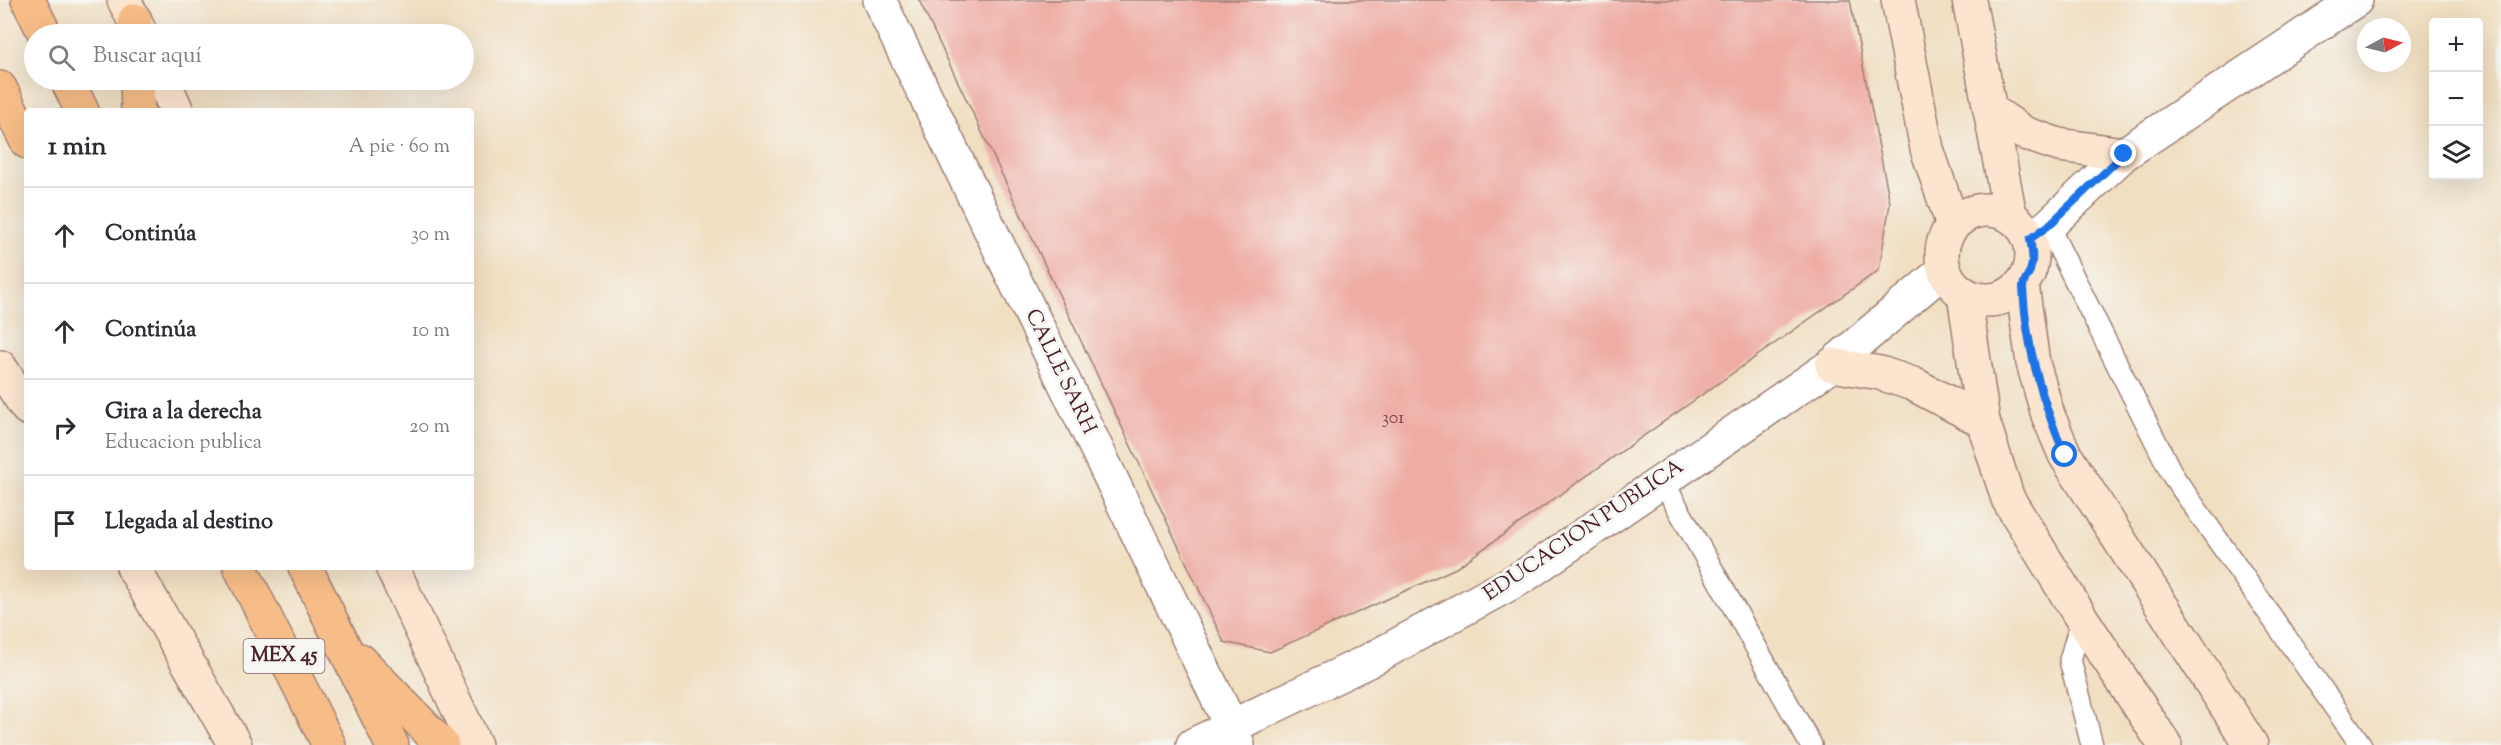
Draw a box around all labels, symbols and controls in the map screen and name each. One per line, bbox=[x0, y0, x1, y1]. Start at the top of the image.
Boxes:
north arrow bbox=[2357, 18, 2411, 72]
map controls bbox=[2429, 18, 2483, 180]
button: + bbox=[2429, 18, 2483, 72]
search box bbox=[24, 24, 474, 90]
icon: search bbox=[45, 41, 78, 74]
text: Buscar aquí bbox=[93, 41, 202, 73]
button: − bbox=[2429, 72, 2483, 126]
button: layers bbox=[2429, 126, 2483, 180]
text: 1 min bbox=[48, 129, 107, 166]
text: A pie · 60 m bbox=[349, 133, 450, 162]
route end bbox=[2110, 140, 2136, 166]
icon: ahead bbox=[48, 219, 81, 252]
text: Continúa bbox=[105, 219, 196, 251]
text: 30 m bbox=[411, 221, 450, 250]
street label: CALLE SARH bbox=[1017, 304, 1104, 440]
icon: ahead bbox=[48, 315, 81, 348]
text: Continúa bbox=[105, 315, 196, 347]
text: 10 m bbox=[412, 317, 450, 346]
text: Gira a la derecha bbox=[105, 397, 262, 429]
house number: 301 bbox=[1382, 406, 1404, 432]
icon: right bbox=[48, 411, 81, 444]
text: 20 m bbox=[409, 413, 450, 442]
text: Educacion publica bbox=[105, 429, 262, 458]
route start bbox=[2051, 441, 2077, 467]
street label: EDUCACION PUBLICA bbox=[1478, 453, 1690, 609]
icon: arrive bbox=[48, 507, 81, 540]
text: Llegada al destino bbox=[105, 507, 273, 539]
road number: MEX 45 bbox=[244, 639, 324, 673]

